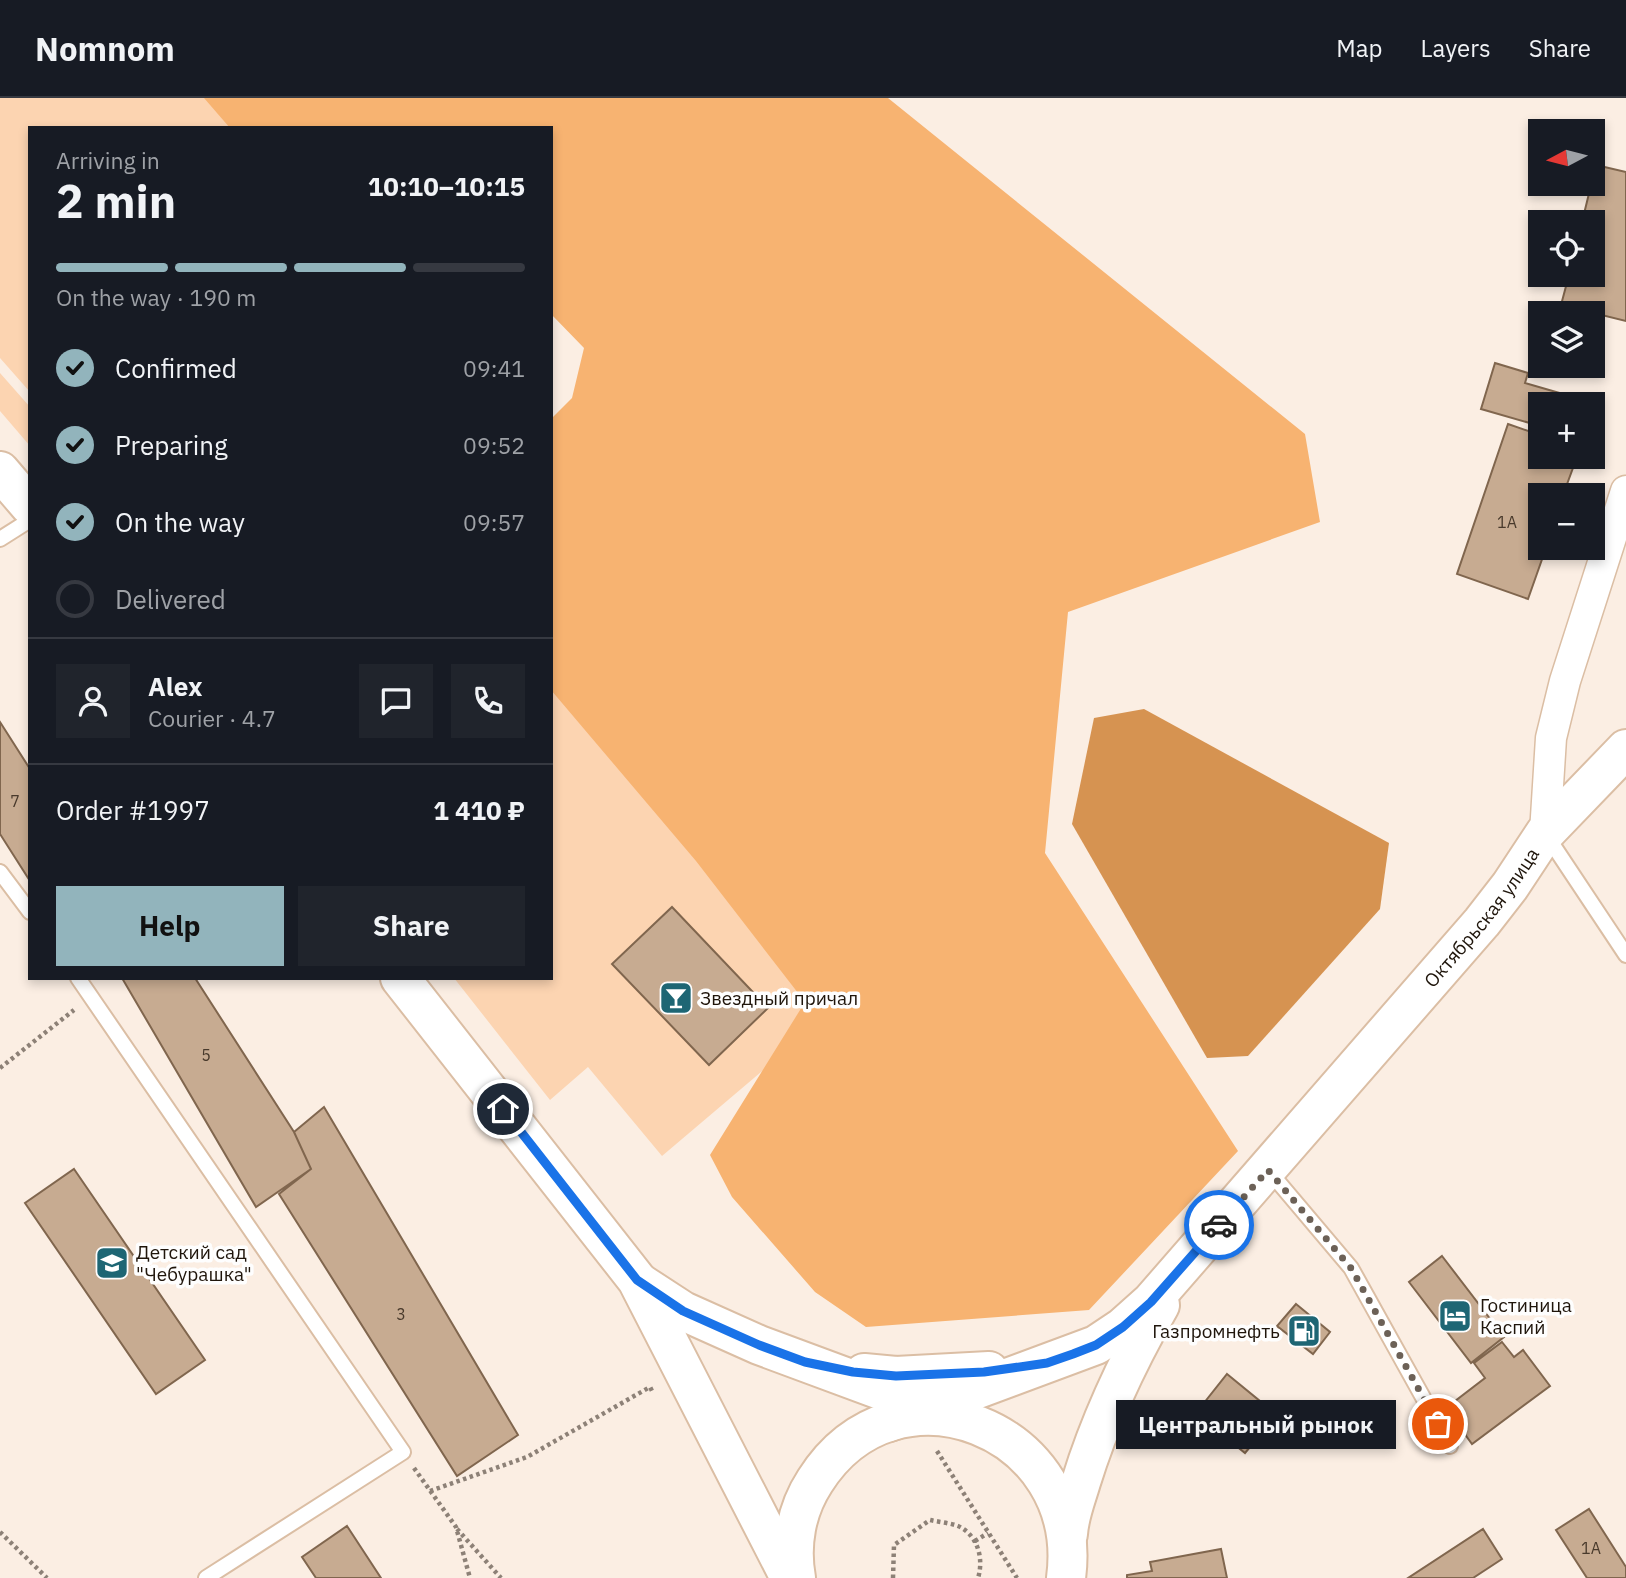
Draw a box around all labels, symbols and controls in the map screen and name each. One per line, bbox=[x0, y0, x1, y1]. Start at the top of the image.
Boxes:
text: Nomnom bbox=[35, 27, 175, 70]
text: Map bbox=[1336, 32, 1383, 64]
text: Layers bbox=[1421, 32, 1491, 64]
text: Share bbox=[1529, 32, 1591, 64]
north arrow bbox=[1528, 119, 1605, 196]
map controls bbox=[1528, 119, 1605, 560]
text: Arriving in bbox=[56, 145, 160, 175]
text: 10:10–10:15 bbox=[368, 169, 525, 203]
text: 2 min bbox=[56, 171, 176, 231]
button: locate bbox=[1528, 210, 1605, 287]
text: On the way · 190 m bbox=[56, 282, 256, 312]
button: layers bbox=[1528, 301, 1605, 378]
icon: check bbox=[56, 349, 94, 387]
text: Confirmed bbox=[115, 351, 237, 385]
text: 09:41 bbox=[463, 353, 525, 383]
button: + bbox=[1528, 392, 1605, 469]
icon: check bbox=[56, 426, 94, 464]
text: Preparing bbox=[115, 428, 228, 462]
text: 09:52 bbox=[463, 430, 525, 460]
button: − bbox=[1528, 483, 1605, 560]
icon: check bbox=[56, 503, 94, 541]
text: On the way bbox=[115, 505, 245, 539]
text: 09:57 bbox=[463, 507, 525, 537]
house number: 1А bbox=[1497, 512, 1517, 532]
text: Delivered bbox=[115, 582, 226, 616]
button: person bbox=[56, 664, 130, 738]
button: chat bbox=[359, 664, 433, 738]
button: phone bbox=[451, 664, 525, 738]
text: Alex bbox=[148, 669, 202, 703]
text: Courier · 4.7 bbox=[148, 703, 276, 733]
house number: 7 bbox=[10, 791, 20, 811]
text: Order #1997 bbox=[56, 793, 210, 827]
text: 1 410 ₽ bbox=[433, 793, 525, 827]
street label: Октябрьская улица bbox=[1419, 843, 1544, 992]
button: Help bbox=[56, 886, 284, 966]
button: Share bbox=[298, 886, 525, 966]
bar icon: Звездный причал bbox=[657, 979, 695, 1017]
place label: Звездный причал bbox=[700, 986, 858, 1010]
house number: 5 bbox=[201, 1045, 211, 1065]
pin bbox=[473, 1079, 533, 1139]
icon: home bbox=[484, 1090, 522, 1128]
courier bbox=[1184, 1190, 1254, 1260]
icon: car bbox=[1200, 1206, 1238, 1244]
place label: Детский сад "Чебурашка" bbox=[136, 1240, 252, 1286]
school or university icon: Детский сад "Чебурашка" bbox=[93, 1244, 131, 1282]
place label: Гостиница Каспий bbox=[1480, 1293, 1572, 1339]
hotel icon: Гостиница Каспий bbox=[1436, 1297, 1474, 1335]
house number: 3 bbox=[396, 1304, 406, 1324]
fuel station icon: Газпромнефть bbox=[1285, 1312, 1323, 1350]
place label: Газпромнефть bbox=[1152, 1319, 1280, 1343]
pin bbox=[1408, 1394, 1468, 1454]
callout: Центральный рынок bbox=[1116, 1400, 1396, 1448]
icon: bag bbox=[1419, 1405, 1457, 1443]
text: Центральный рынок bbox=[1138, 1409, 1374, 1439]
house number: 1А bbox=[1581, 1538, 1601, 1558]

